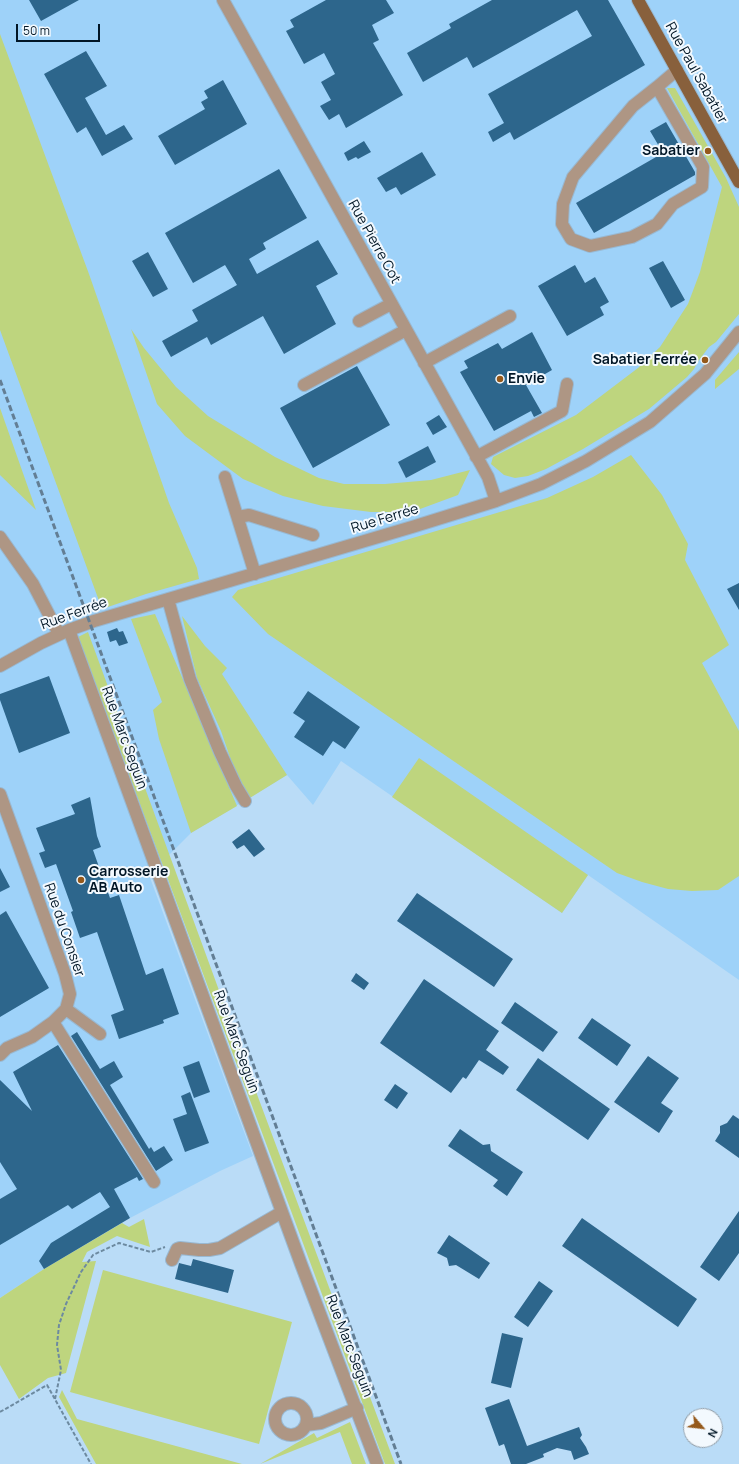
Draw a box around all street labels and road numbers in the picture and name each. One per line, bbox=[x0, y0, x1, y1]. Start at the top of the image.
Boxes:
street label: Rue Paul Sabatier bbox=[661, 20, 731, 126]
street label: Rue Pierre Cot bbox=[344, 197, 404, 287]
street label: Rue Ferrée bbox=[349, 501, 421, 537]
street label: Rue Ferrée bbox=[38, 594, 110, 634]
street label: Rue Marc Seguin bbox=[98, 684, 150, 792]
street label: Rue du Consier bbox=[40, 881, 88, 979]
street label: Rue Marc Seguin bbox=[210, 988, 262, 1096]
street label: Rue Marc Seguin bbox=[322, 1293, 376, 1399]

